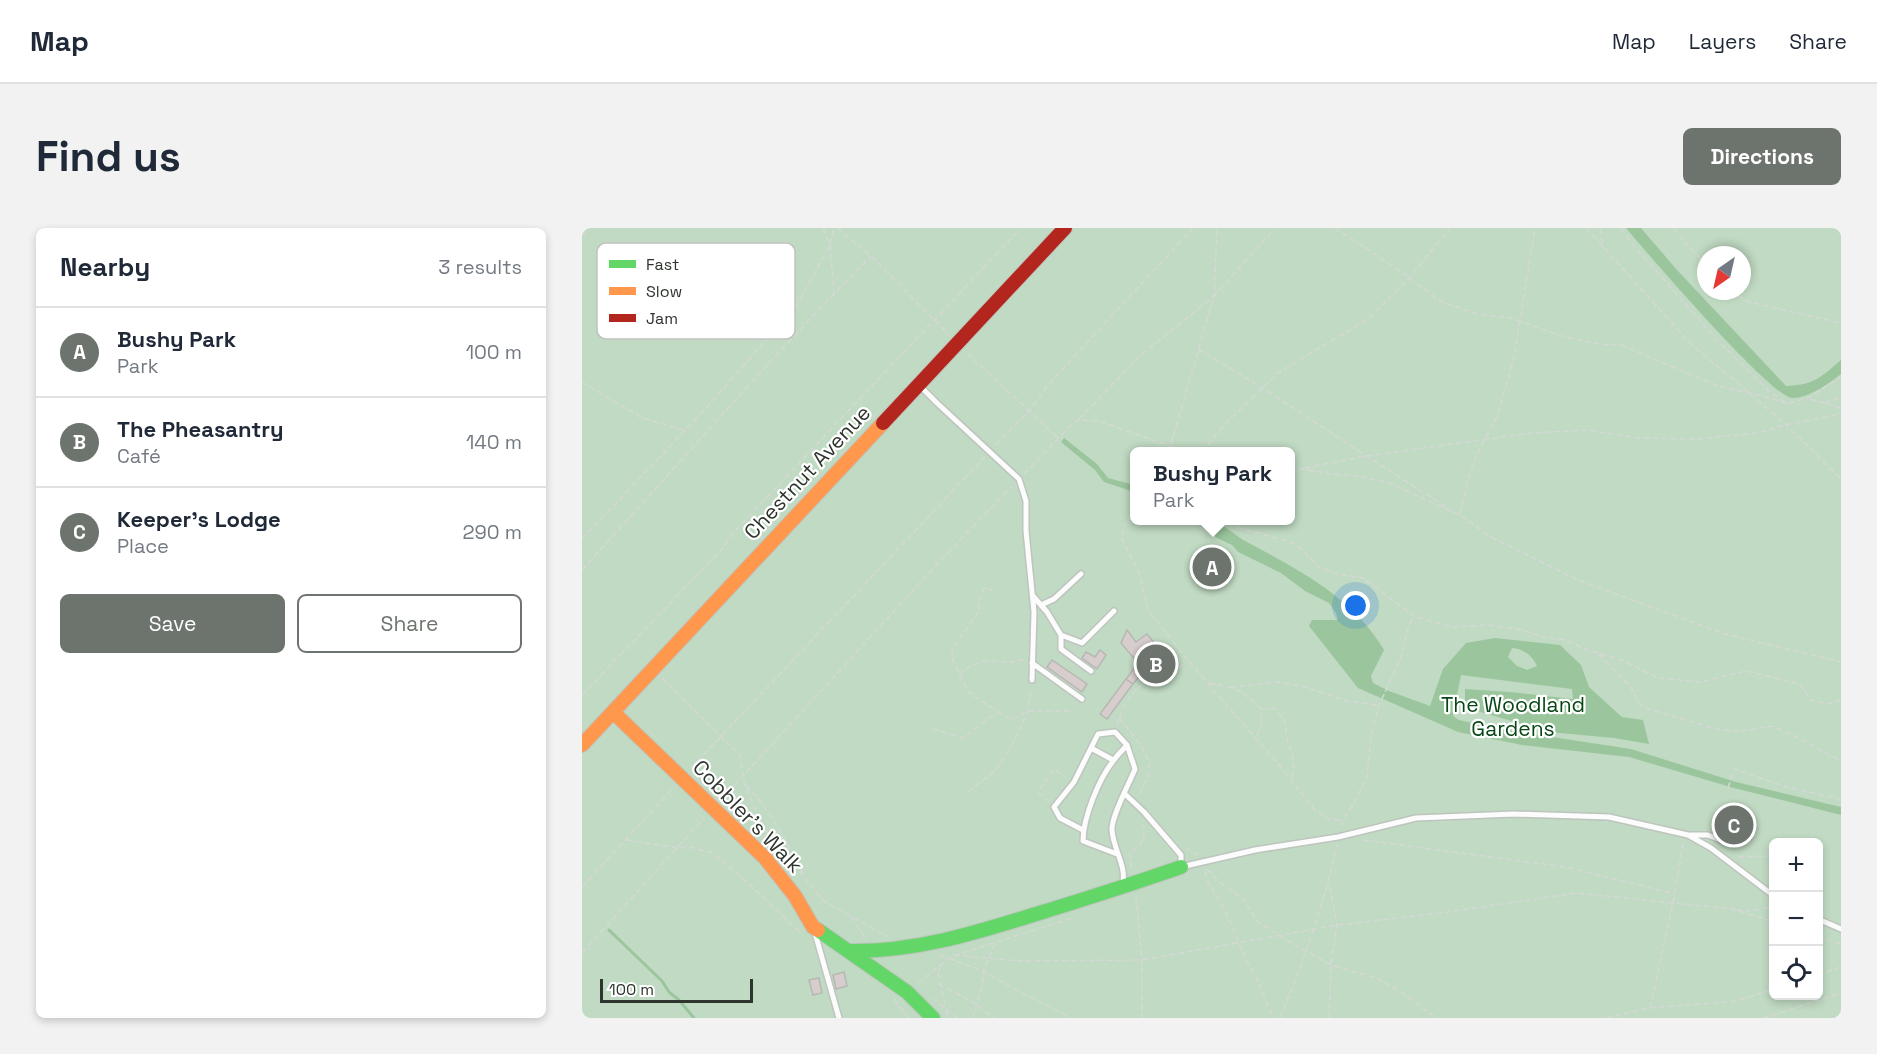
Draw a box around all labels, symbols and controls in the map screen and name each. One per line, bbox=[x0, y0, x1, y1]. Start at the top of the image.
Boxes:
text: Map bbox=[30, 23, 89, 59]
text: Map bbox=[1612, 28, 1656, 55]
text: Layers bbox=[1689, 28, 1756, 55]
text: Share bbox=[1789, 28, 1847, 55]
button: Directions bbox=[1683, 128, 1841, 185]
text: Find us bbox=[36, 130, 181, 183]
legend bbox=[597, 243, 795, 339]
north arrow bbox=[1697, 246, 1751, 300]
text: Nearby bbox=[60, 250, 150, 284]
text: 3 results bbox=[438, 254, 522, 280]
text: Fast bbox=[646, 254, 679, 275]
text: Slow bbox=[646, 281, 682, 302]
text: Jam bbox=[646, 308, 678, 329]
text: Bushy Park bbox=[117, 325, 236, 353]
text: A bbox=[73, 339, 86, 365]
text: 100 m bbox=[466, 339, 522, 365]
text: Park bbox=[117, 353, 159, 379]
street label: Chestnut Avenue bbox=[738, 399, 876, 545]
text: The Pheasantry bbox=[117, 415, 284, 443]
text: B bbox=[73, 429, 86, 455]
text: 140 m bbox=[466, 429, 522, 455]
text: Café bbox=[117, 443, 161, 469]
popup bbox=[1130, 447, 1295, 525]
text: Bushy Park bbox=[1153, 459, 1272, 487]
text: Park bbox=[1153, 487, 1195, 513]
text: Keeper's Lodge bbox=[117, 505, 281, 533]
text: C bbox=[73, 519, 86, 545]
text: 290 m bbox=[463, 519, 522, 545]
text: Place bbox=[117, 533, 169, 559]
pin: A bbox=[1192, 544, 1232, 590]
your location bbox=[1341, 591, 1370, 620]
button: Save bbox=[60, 594, 285, 653]
button: Share bbox=[297, 594, 522, 653]
pin: B bbox=[1136, 642, 1176, 686]
park label: The Woodland Gardens bbox=[1441, 691, 1585, 742]
street label: Cobbler's Walk bbox=[687, 754, 809, 878]
pin: C bbox=[1714, 802, 1754, 848]
map controls bbox=[1769, 838, 1823, 1000]
button: + bbox=[1769, 838, 1823, 892]
button: − bbox=[1769, 892, 1823, 946]
button: locate bbox=[1769, 946, 1823, 1000]
scale bar bbox=[600, 976, 753, 1004]
text: 100 m bbox=[609, 979, 654, 1000]

